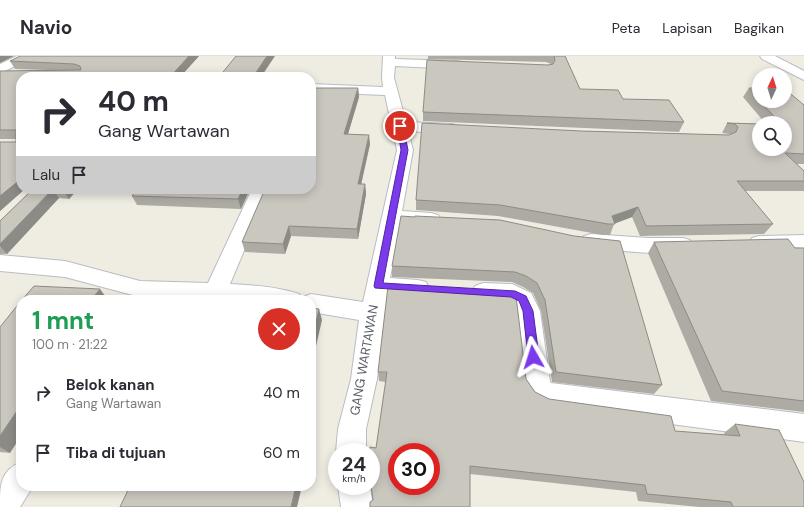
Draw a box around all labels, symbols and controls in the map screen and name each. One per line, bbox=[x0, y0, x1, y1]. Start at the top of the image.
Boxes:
text: Navio bbox=[20, 15, 72, 40]
text: Peta bbox=[612, 19, 640, 37]
text: Lapisan bbox=[662, 19, 712, 37]
text: Bagikan bbox=[734, 19, 784, 37]
north arrow bbox=[752, 68, 792, 108]
map controls bbox=[752, 68, 792, 156]
text: 40 m bbox=[98, 83, 169, 120]
icon: right bbox=[32, 88, 84, 140]
pin bbox=[383, 109, 417, 143]
icon: arrive bbox=[389, 115, 411, 137]
button: search bbox=[752, 116, 792, 156]
text: Gang Wartawan bbox=[98, 119, 230, 143]
icon: arrive bbox=[68, 164, 90, 186]
text: Lalu bbox=[32, 165, 60, 185]
street label: GANG WARTAWAN bbox=[346, 303, 382, 417]
text: 1 mnt bbox=[32, 305, 94, 336]
button: close bbox=[258, 308, 300, 350]
text: 100 m · 21:22 bbox=[32, 336, 108, 353]
position arrow bbox=[512, 336, 554, 378]
text: Belok kanan bbox=[66, 375, 154, 395]
icon: right bbox=[32, 382, 54, 404]
text: 40 m bbox=[263, 383, 300, 403]
text: Gang Wartawan bbox=[66, 395, 161, 412]
icon: arrive bbox=[32, 442, 54, 464]
text: Tiba di tujuan bbox=[66, 443, 166, 463]
text: 60 m bbox=[263, 443, 300, 463]
speed limit sign: 30 bbox=[388, 443, 440, 495]
text: 24 bbox=[342, 451, 366, 477]
text: km/h bbox=[342, 472, 366, 485]

